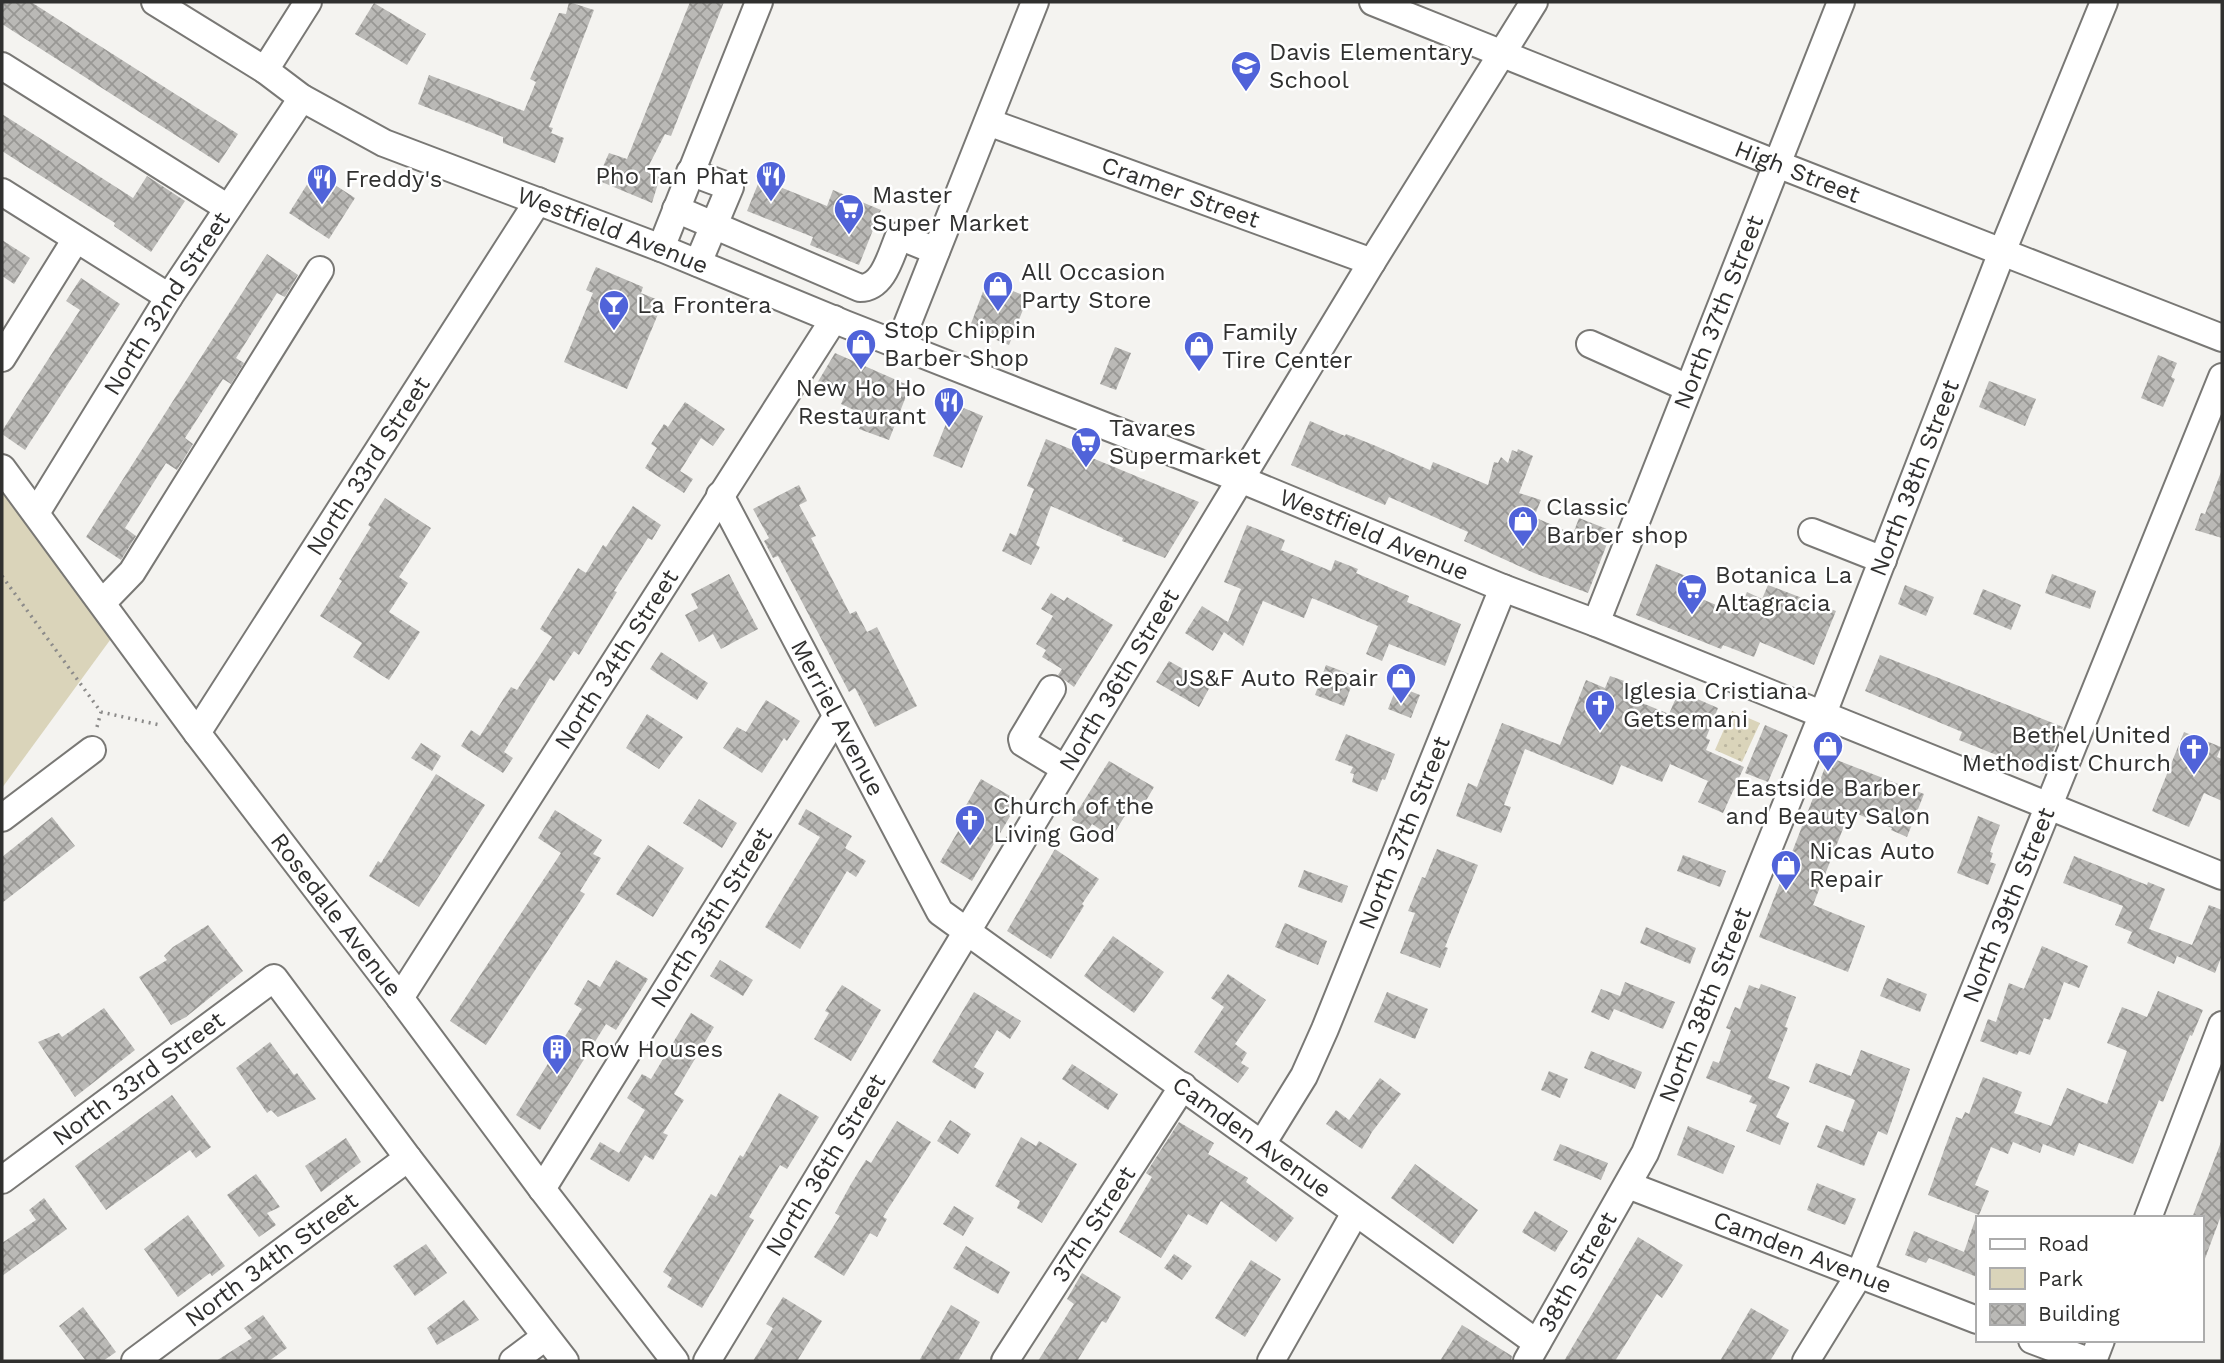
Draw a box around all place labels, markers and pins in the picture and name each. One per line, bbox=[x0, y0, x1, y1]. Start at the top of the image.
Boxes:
place label: Davis Elementary School bbox=[1269, 38, 1474, 94]
school or university icon: Davis Elementary School bbox=[1229, 49, 1263, 93]
restaurant icon: Pho Tan Phat bbox=[754, 159, 788, 203]
restaurant icon: Freddy's bbox=[305, 162, 339, 206]
place label: Pho Tan Phat bbox=[595, 162, 748, 190]
place label: Freddy's bbox=[345, 165, 442, 193]
place label: Master Super Market bbox=[872, 181, 1029, 237]
supermarket icon: Master Super Market bbox=[832, 192, 866, 236]
place label: All Occasion Party Store bbox=[1021, 258, 1166, 314]
shop icon: All Occasion Party Store bbox=[981, 269, 1015, 313]
bar icon: La Frontera bbox=[597, 288, 631, 332]
place label: La Frontera bbox=[637, 291, 772, 319]
place label: Stop Chippin Barber Shop bbox=[884, 316, 1036, 372]
place label: Family Tire Center bbox=[1222, 318, 1353, 374]
shop icon: Stop Chippin Barber Shop bbox=[844, 327, 878, 371]
shop icon: Family Tire Center bbox=[1182, 329, 1216, 373]
place label: New Ho Ho Restaurant bbox=[795, 374, 926, 430]
restaurant icon: New Ho Ho Restaurant bbox=[932, 385, 966, 429]
place label: Tavares Supermarket bbox=[1109, 414, 1261, 470]
supermarket icon: Tavares Supermarket bbox=[1069, 425, 1103, 469]
place label: Classic Barber shop bbox=[1546, 493, 1688, 549]
shop icon: Classic Barber shop bbox=[1506, 504, 1540, 548]
place label: Botanica La Altagracia bbox=[1715, 561, 1852, 617]
supermarket icon: Botanica La Altagracia bbox=[1675, 572, 1709, 616]
shop icon: JS&F Auto Repair bbox=[1384, 661, 1418, 705]
place label: JS&F Auto Repair bbox=[1175, 664, 1378, 692]
place label: Iglesia Cristiana Getsemani bbox=[1623, 677, 1808, 733]
church icon: Iglesia Cristiana Getsemani bbox=[1583, 688, 1617, 732]
place label: Bethel United Methodist Church bbox=[1962, 721, 2171, 777]
shop icon: Eastside Barber and Beauty Salon bbox=[1811, 729, 1845, 773]
church icon: Bethel United Methodist Church bbox=[2177, 732, 2211, 776]
place label: Eastside Barber and Beauty Salon bbox=[1726, 774, 1930, 830]
place label: Church of the Living God bbox=[993, 792, 1154, 848]
church icon: Church of the Living God bbox=[953, 803, 987, 847]
place label: Nicas Auto Repair bbox=[1809, 837, 1935, 893]
shop icon: Nicas Auto Repair bbox=[1769, 848, 1803, 892]
building icon: Row Houses bbox=[540, 1032, 574, 1076]
place label: Row Houses bbox=[580, 1035, 723, 1063]

